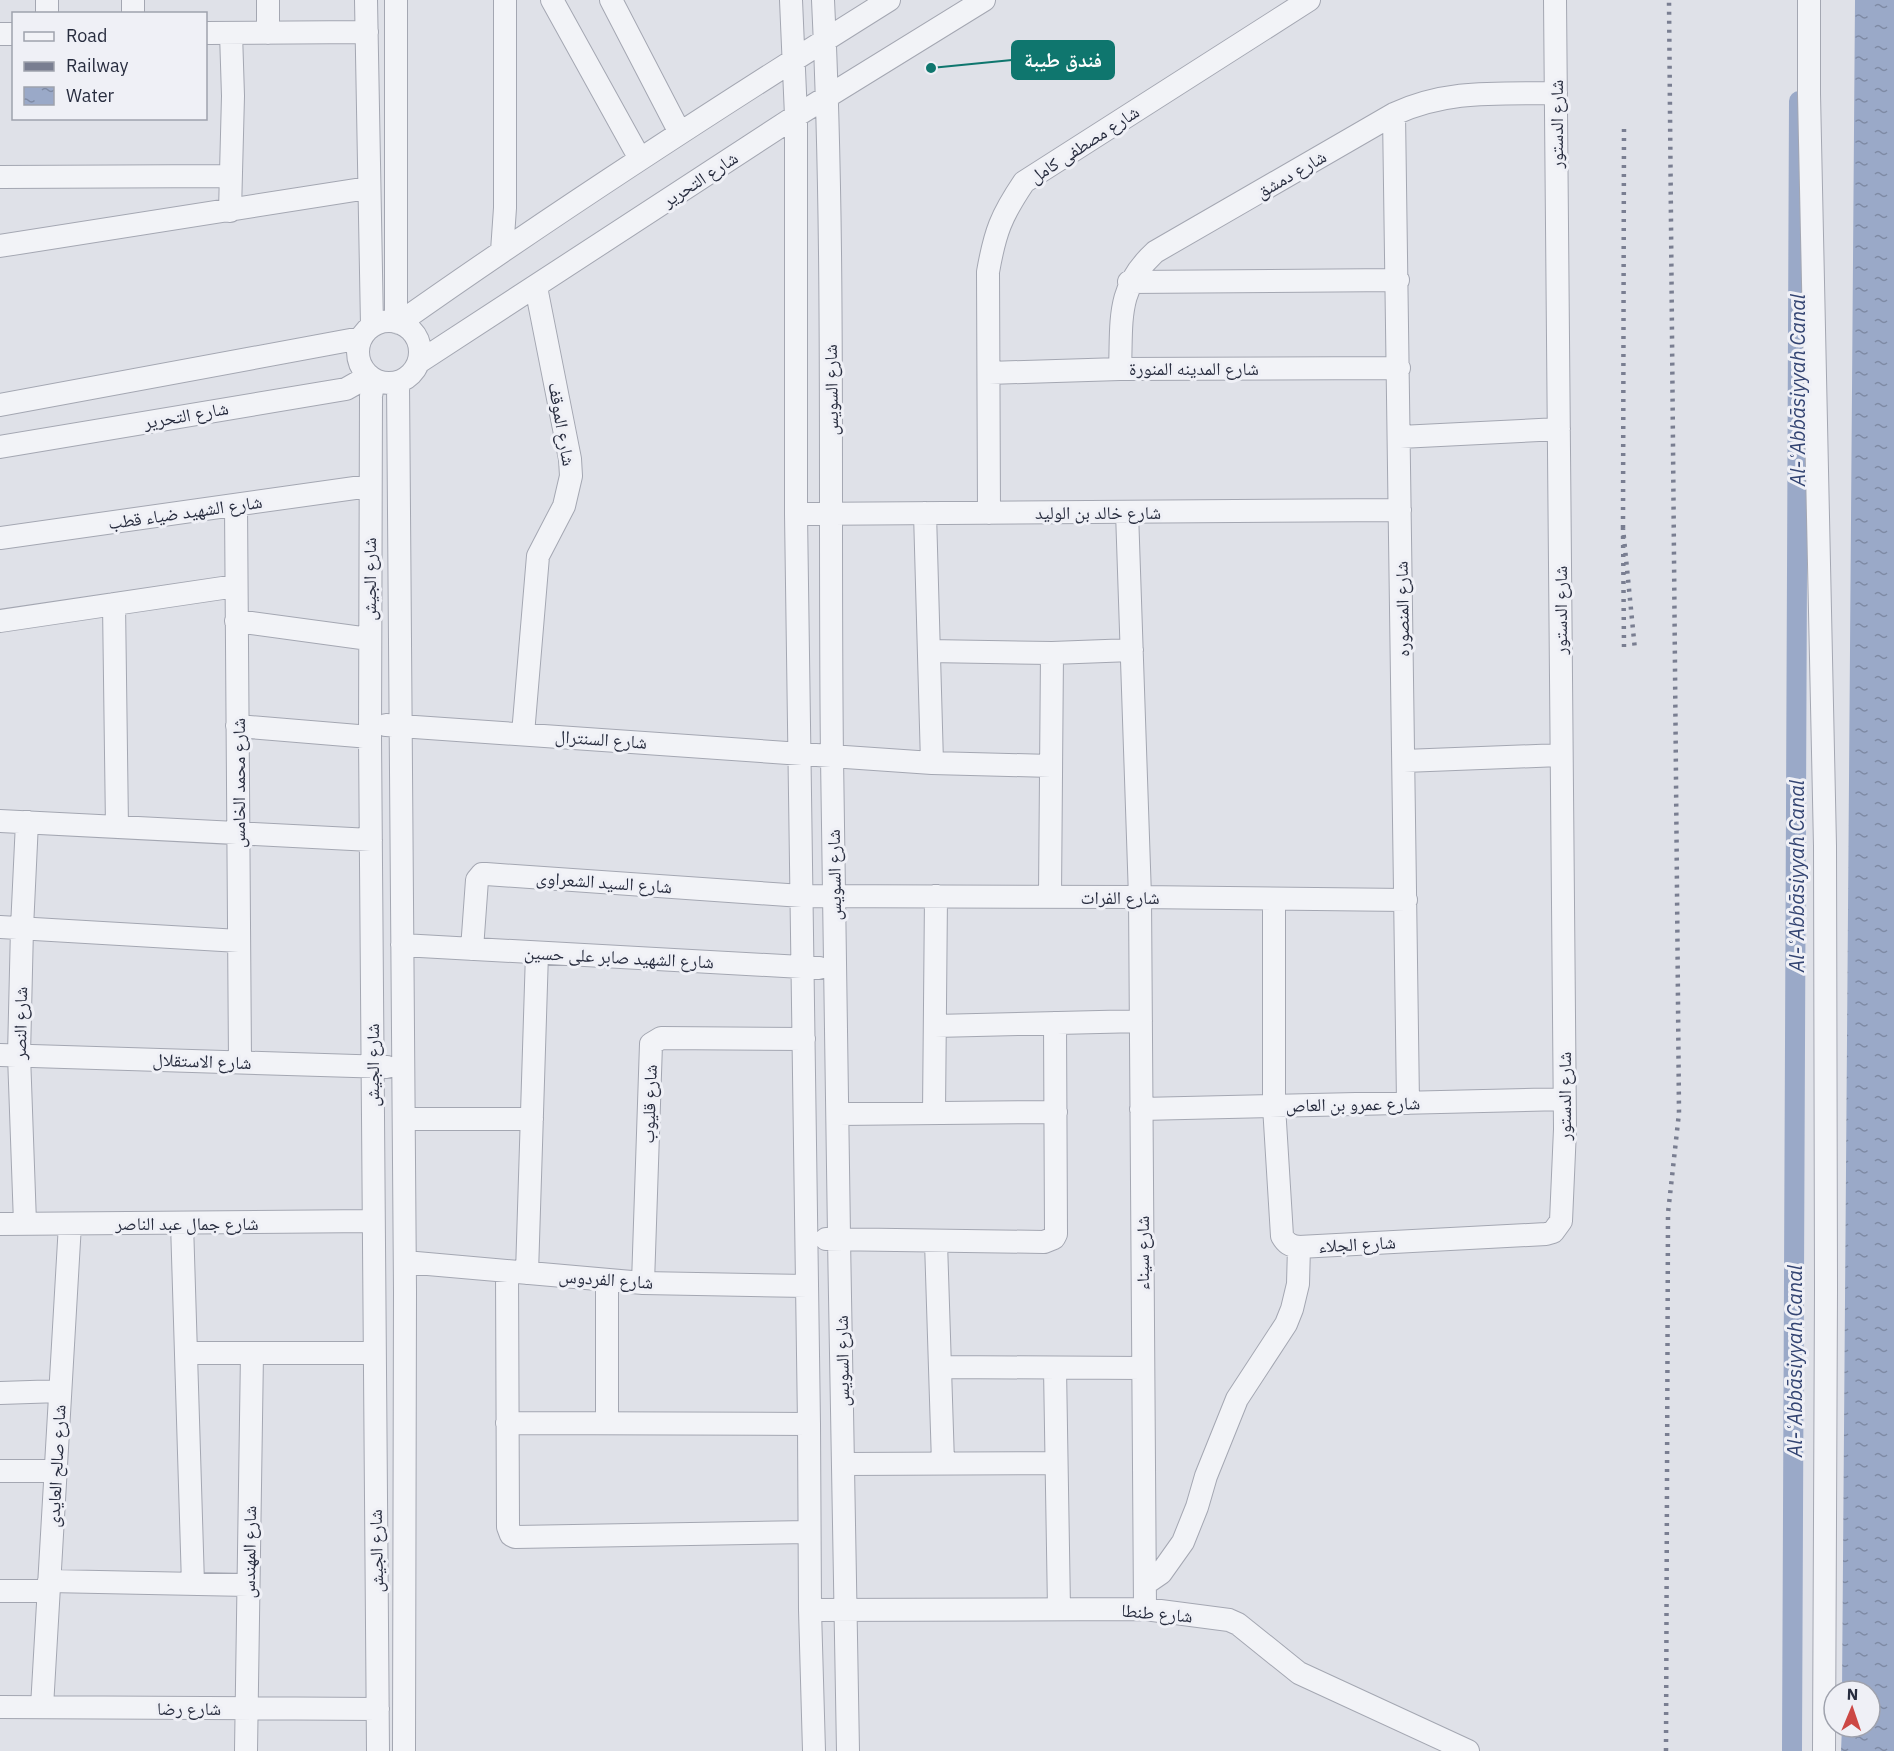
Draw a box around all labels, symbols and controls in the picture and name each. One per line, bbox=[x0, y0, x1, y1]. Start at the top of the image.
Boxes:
legend bbox=[12, 12, 207, 120]
text: Road bbox=[66, 24, 107, 47]
callout: فندق طيبة bbox=[1012, 41, 1114, 79]
text: فندق طيبة bbox=[1024, 46, 1102, 73]
text: Railway bbox=[66, 54, 128, 77]
street label: شارع الدستور bbox=[1545, 80, 1568, 169]
text: Water bbox=[66, 84, 115, 107]
street label: شارع مصطفى كامل bbox=[1025, 100, 1143, 188]
street label: شارع دمشق bbox=[1252, 145, 1330, 203]
street label: شارع التحرير bbox=[657, 146, 742, 213]
water label: Al-ʿAbbāsiyyah Canal bbox=[1784, 293, 1811, 487]
street label: شارع السويس bbox=[819, 344, 843, 436]
street label: شارع المدينه المنورة bbox=[1129, 357, 1259, 380]
street label: شارع الموقف bbox=[543, 380, 581, 468]
street label: شارع التحرير bbox=[141, 396, 230, 434]
street label: شارع الشهيد ضياء قطب bbox=[106, 490, 264, 534]
street label: شارع خالد بن الوليد bbox=[1035, 501, 1161, 524]
street label: شارع الجيش bbox=[358, 537, 381, 621]
street label: شارع المنصوره bbox=[1390, 561, 1414, 657]
street label: شارع الدستور bbox=[1549, 566, 1572, 655]
street label: شارع محمد الخامس bbox=[227, 718, 250, 848]
street label: شارع السنترال bbox=[554, 724, 648, 754]
water label: Al-ʿAbbāsiyyah Canal bbox=[1783, 779, 1810, 973]
street label: شارع السويس bbox=[822, 829, 846, 921]
street label: شارع السيد الشعراوى bbox=[535, 866, 673, 898]
street label: شارع الفرات bbox=[1081, 886, 1159, 909]
street label: شارع الشهيد صابر على حسين bbox=[523, 941, 715, 973]
street label: شارع النصر bbox=[8, 986, 32, 1061]
street label: شارع الجيش bbox=[361, 1023, 384, 1107]
street label: شارع الاستقلال bbox=[152, 1048, 252, 1074]
street label: شارع الدستور bbox=[1553, 1052, 1576, 1141]
street label: شارع قليوب bbox=[636, 1064, 662, 1144]
street label: شارع عمرو بن العاص bbox=[1286, 1091, 1420, 1117]
street label: شارع جمال عبد الناصر bbox=[114, 1212, 259, 1235]
street label: شارع سيناء bbox=[1131, 1216, 1154, 1290]
street label: شارع الجلاء bbox=[1318, 1230, 1396, 1258]
street label: شارع الفردوس bbox=[558, 1264, 654, 1294]
water label: Al-ʿAbbāsiyyah Canal bbox=[1781, 1264, 1808, 1458]
street label: شارع السويس bbox=[830, 1315, 854, 1407]
street label: شارع صالح العايدى bbox=[41, 1404, 72, 1528]
street label: شارع المهندس bbox=[237, 1505, 261, 1599]
street label: شارع الجيش bbox=[364, 1509, 388, 1593]
street label: شارع طنطا bbox=[1120, 1598, 1194, 1628]
north arrow bbox=[1822, 1679, 1882, 1739]
text: N bbox=[1846, 1684, 1859, 1704]
street label: شارع رضا bbox=[157, 1697, 221, 1720]

